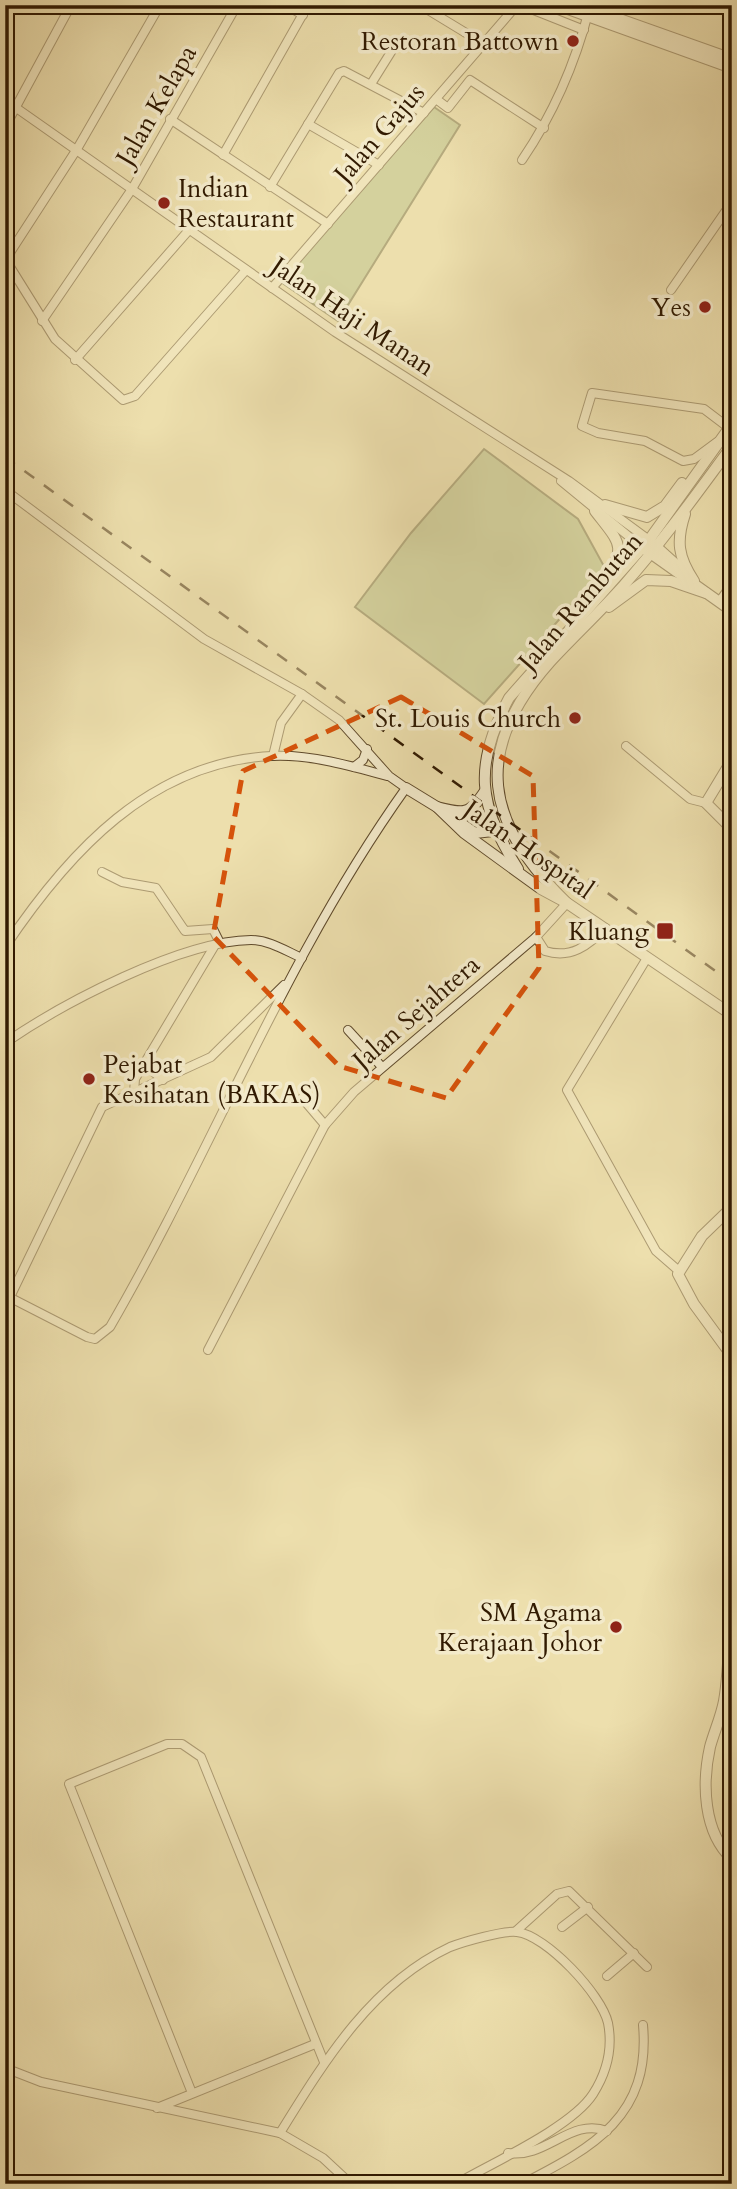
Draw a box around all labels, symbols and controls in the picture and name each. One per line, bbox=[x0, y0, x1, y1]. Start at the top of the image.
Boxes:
place label: Restoran Battown bbox=[361, 24, 559, 59]
marker: Restoran Battown bbox=[565, 33, 581, 49]
street label: Jalan Kelapa bbox=[106, 39, 205, 175]
street label: Jalan Gajus bbox=[324, 76, 433, 194]
place label: Indian Restaurant bbox=[178, 171, 294, 236]
marker: Indian Restaurant bbox=[156, 195, 172, 211]
street label: Jalan Haji Manan bbox=[261, 246, 442, 384]
place label: Yes bbox=[651, 290, 691, 325]
marker: Yes bbox=[697, 299, 713, 315]
street label: Jalan Rambutan bbox=[508, 524, 651, 681]
place label: St. Louis Church bbox=[375, 701, 561, 736]
marker: St. Louis Church bbox=[567, 710, 583, 726]
street label: Jalan Hospital bbox=[453, 789, 601, 907]
place label: Kluang bbox=[568, 914, 649, 949]
marker: Kluang bbox=[655, 921, 675, 941]
street label: Jalan Sejahtera bbox=[342, 947, 487, 1080]
place label: Pejabat Kesihatan (BAKAS) bbox=[103, 1047, 320, 1112]
marker: Pejabat Kesihatan (BAKAS) bbox=[81, 1071, 97, 1087]
place label: SM Agama Kerajaan Johor bbox=[438, 1595, 603, 1660]
marker: SM Agama Kerajaan Johor bbox=[608, 1619, 624, 1635]

